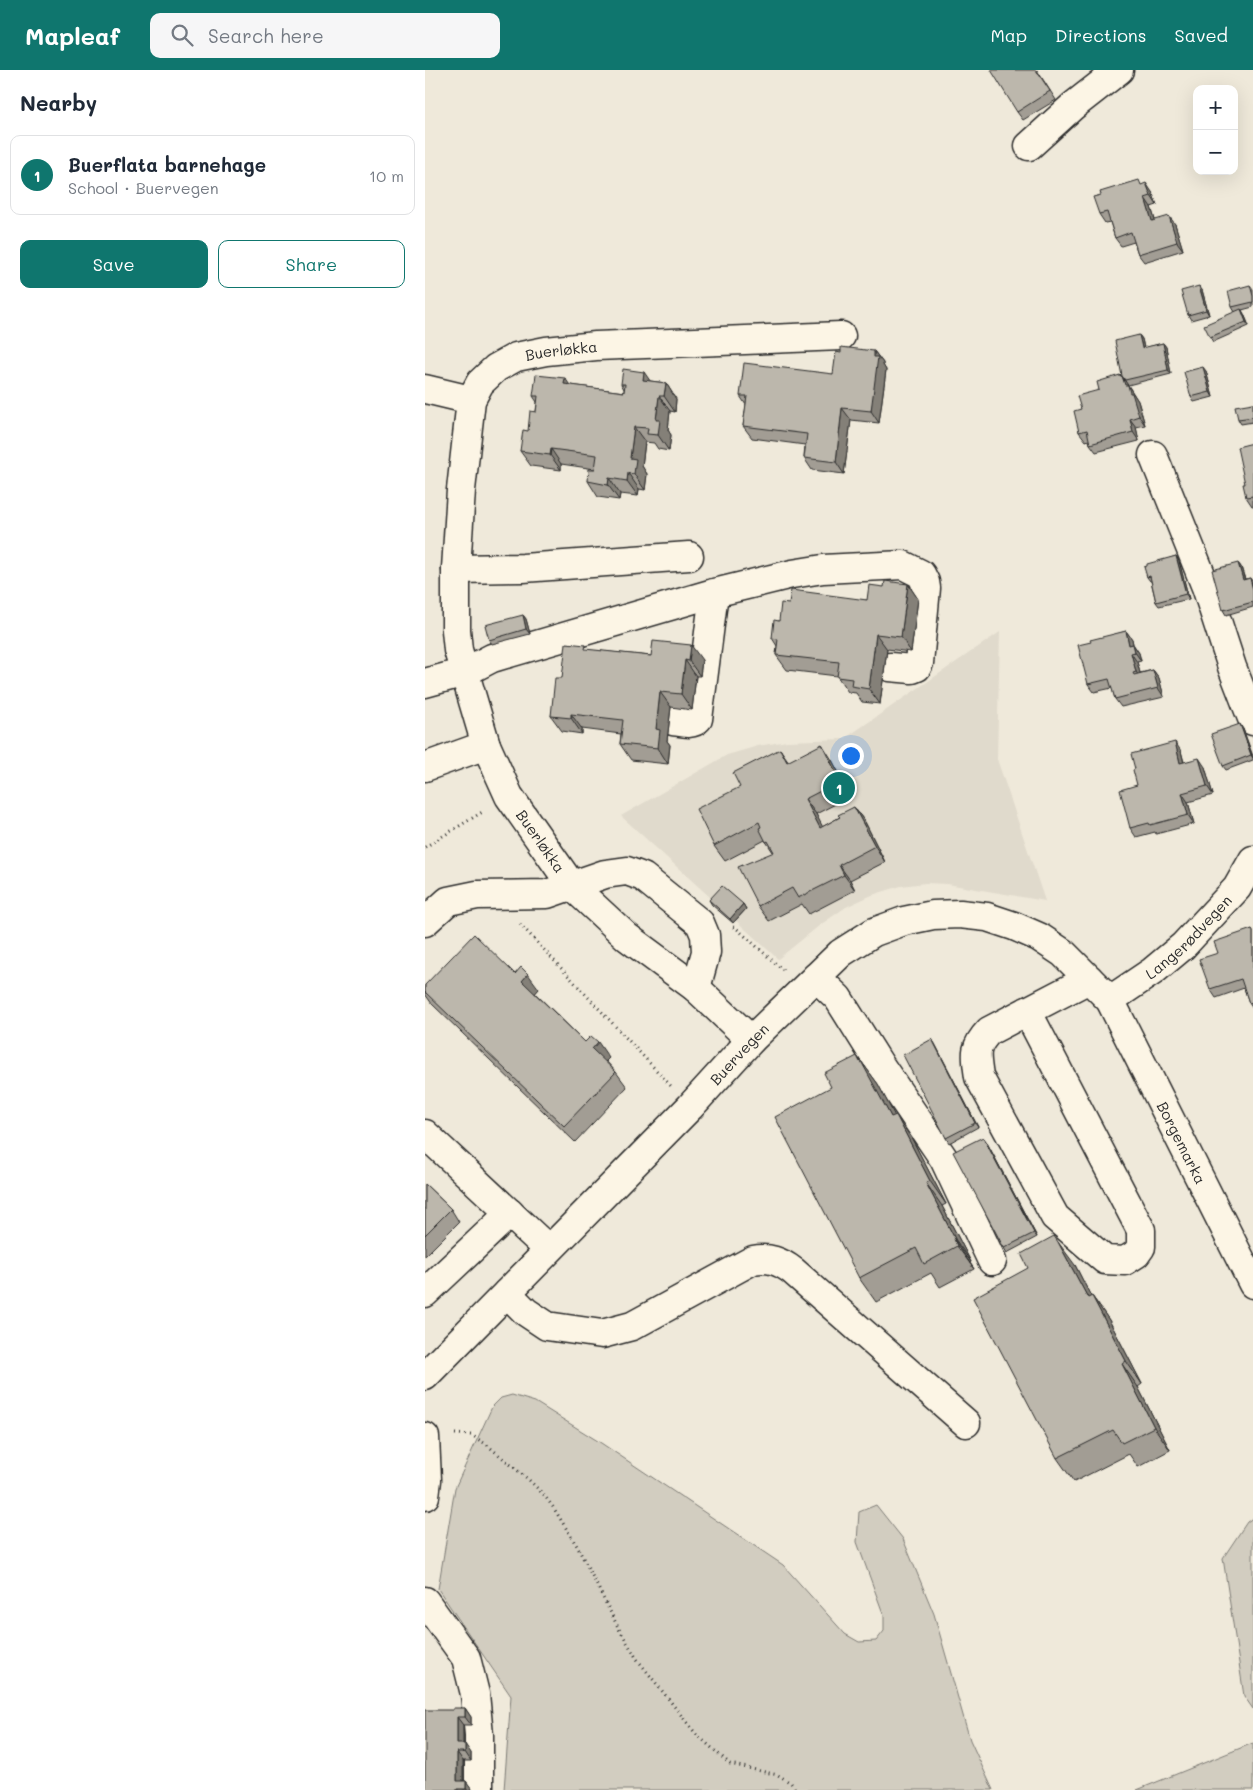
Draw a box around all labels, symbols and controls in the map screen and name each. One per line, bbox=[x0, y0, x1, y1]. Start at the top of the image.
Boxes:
search box bbox=[150, 13, 500, 58]
text: Mapleaf bbox=[25, 20, 120, 51]
icon: search bbox=[168, 21, 196, 49]
text: Search here bbox=[208, 23, 324, 48]
text: Map bbox=[990, 23, 1027, 47]
text: Directions bbox=[1055, 23, 1147, 47]
text: Saved bbox=[1175, 23, 1228, 47]
map controls bbox=[1193, 85, 1238, 175]
button: + bbox=[1193, 85, 1238, 130]
text: Nearby bbox=[20, 89, 97, 116]
button: − bbox=[1193, 130, 1238, 175]
text: Buerflata barnehage bbox=[68, 152, 266, 177]
text: 1 bbox=[33, 165, 41, 186]
text: 10 m bbox=[369, 165, 404, 186]
text: School · Buervegen bbox=[68, 177, 219, 198]
button: Save bbox=[20, 240, 208, 288]
button: Share bbox=[218, 240, 405, 288]
street label: Buerløkka bbox=[523, 336, 598, 365]
your location bbox=[838, 743, 864, 769]
pin: 1 bbox=[823, 769, 855, 807]
street label: Buerløkka bbox=[512, 806, 570, 876]
street label: Langerødvegen bbox=[1141, 890, 1236, 983]
street label: Buervegen bbox=[705, 1018, 773, 1089]
street label: Borgemarka bbox=[1153, 1098, 1211, 1187]

